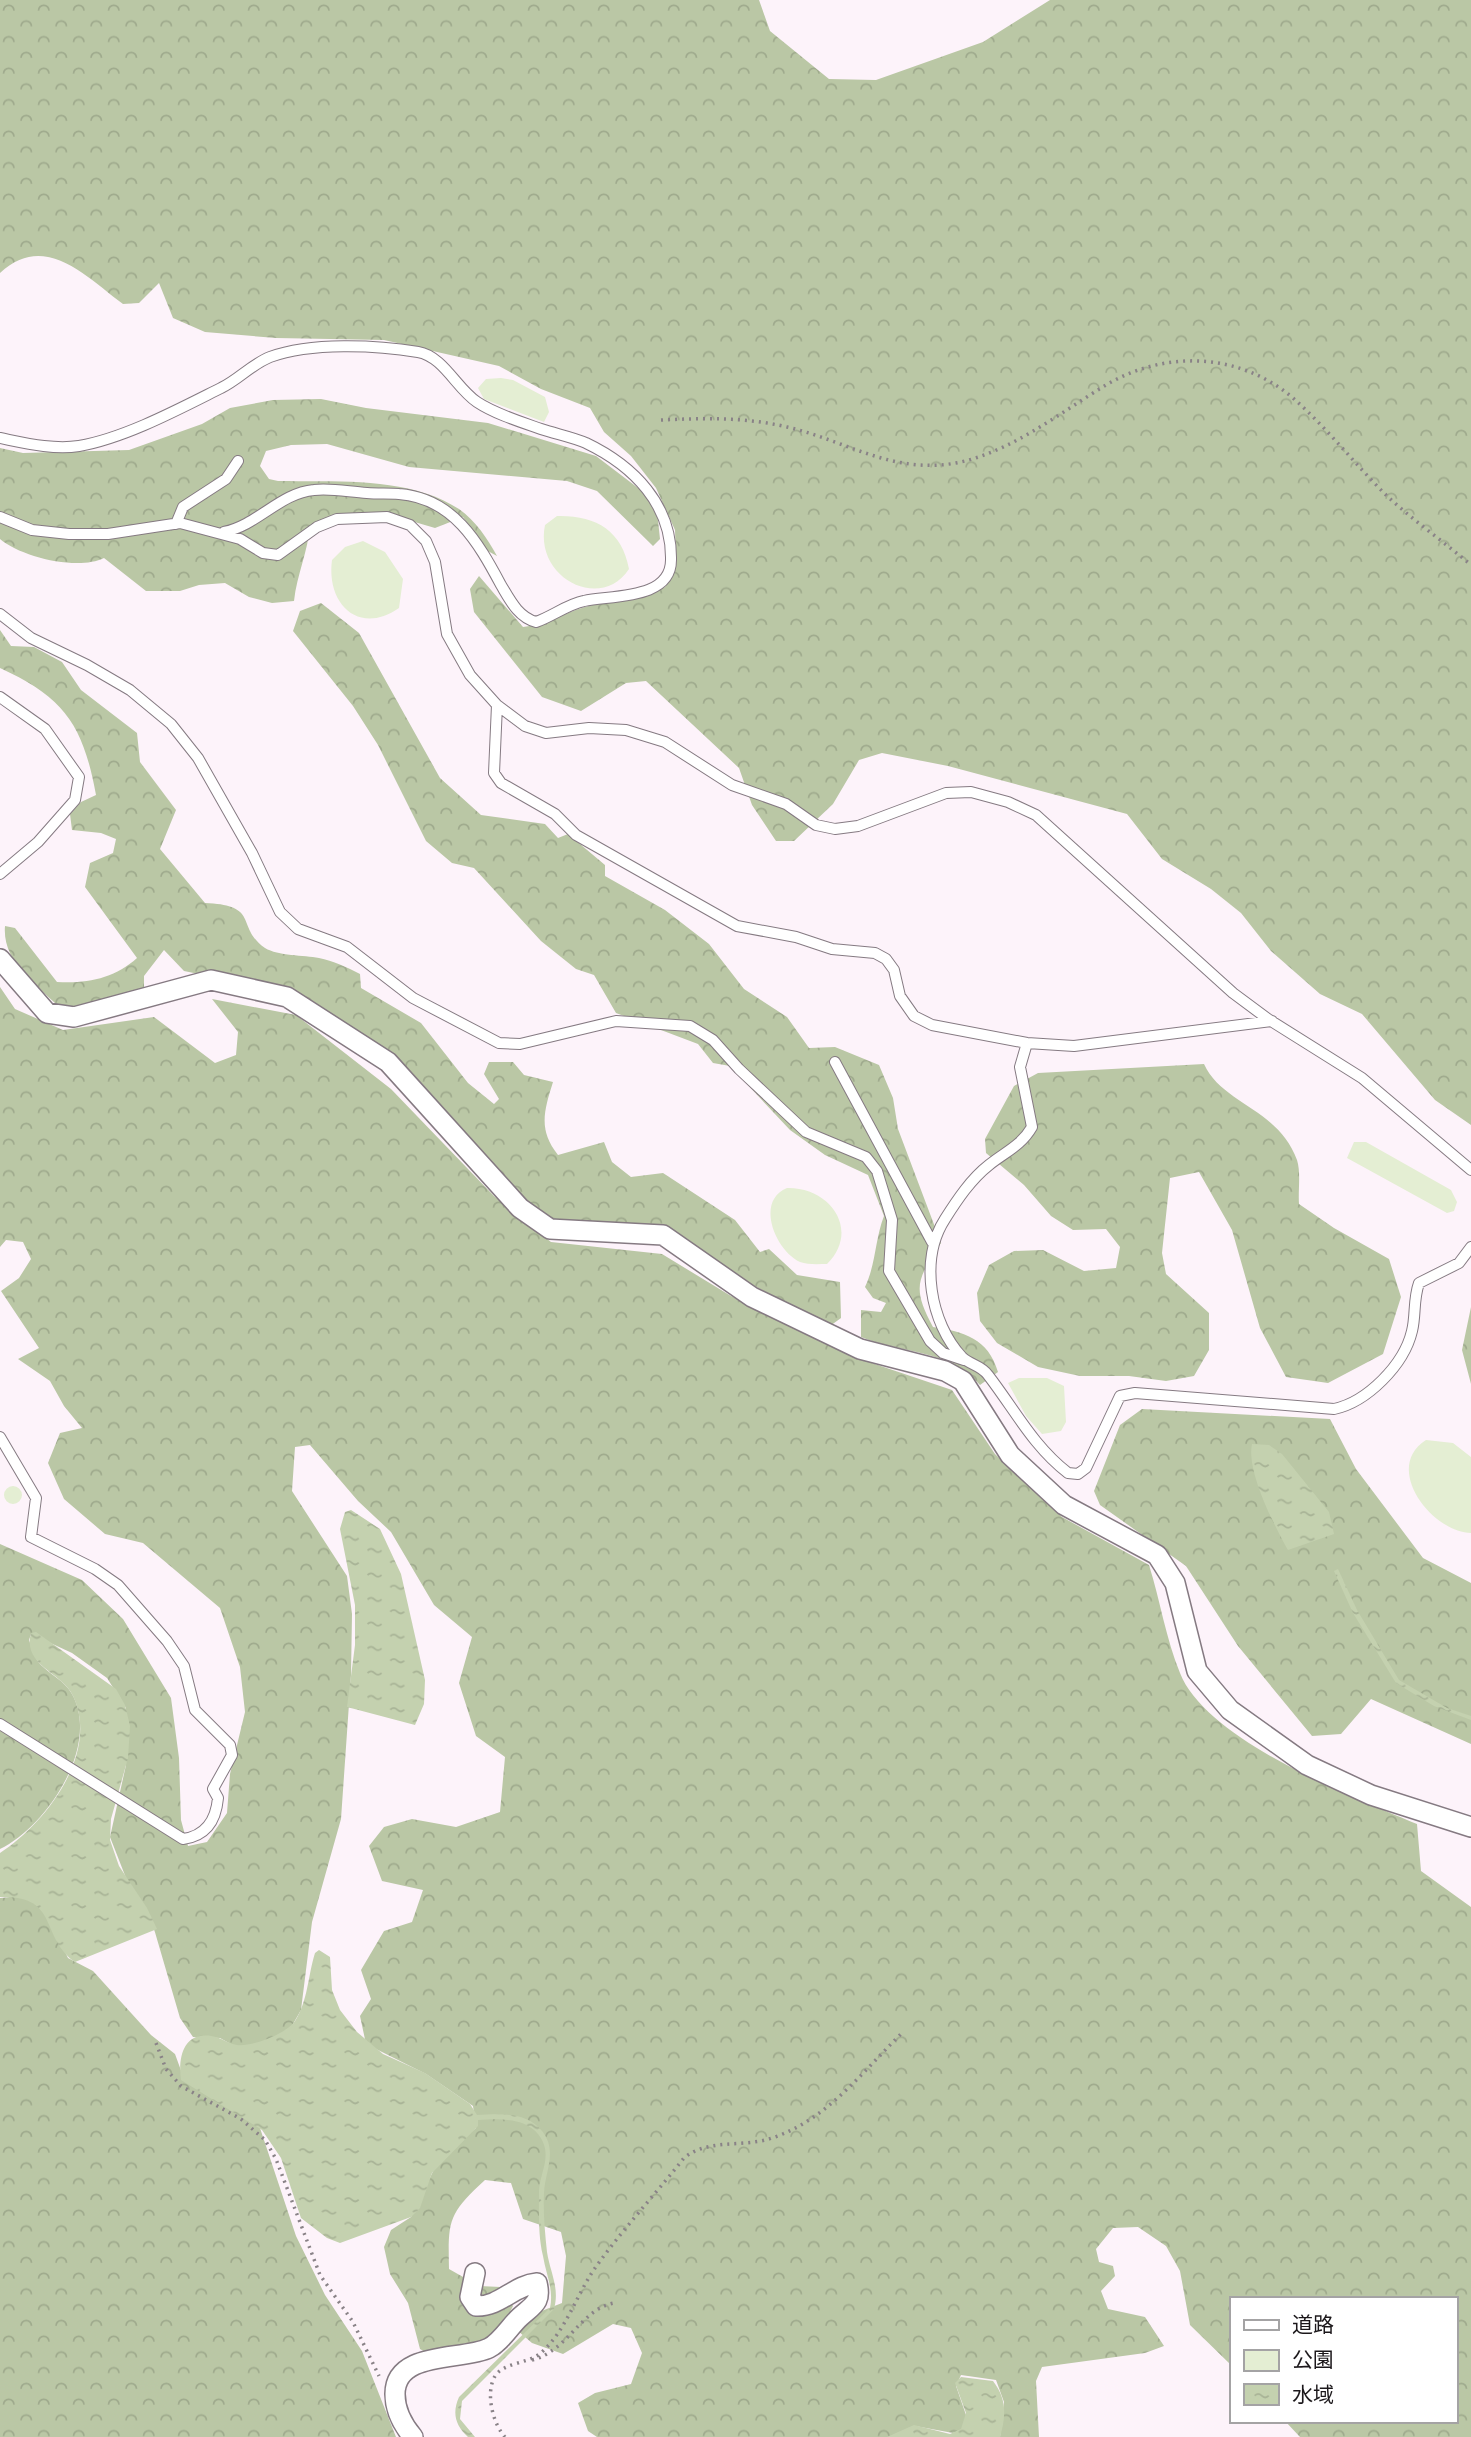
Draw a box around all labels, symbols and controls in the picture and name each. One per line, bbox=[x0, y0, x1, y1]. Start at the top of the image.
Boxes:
legend bbox=[1230, 2297, 1457, 2423]
text: 道路 bbox=[1292, 2312, 1334, 2338]
text: 公園 bbox=[1292, 2347, 1334, 2373]
text: 水域 bbox=[1292, 2382, 1334, 2408]

